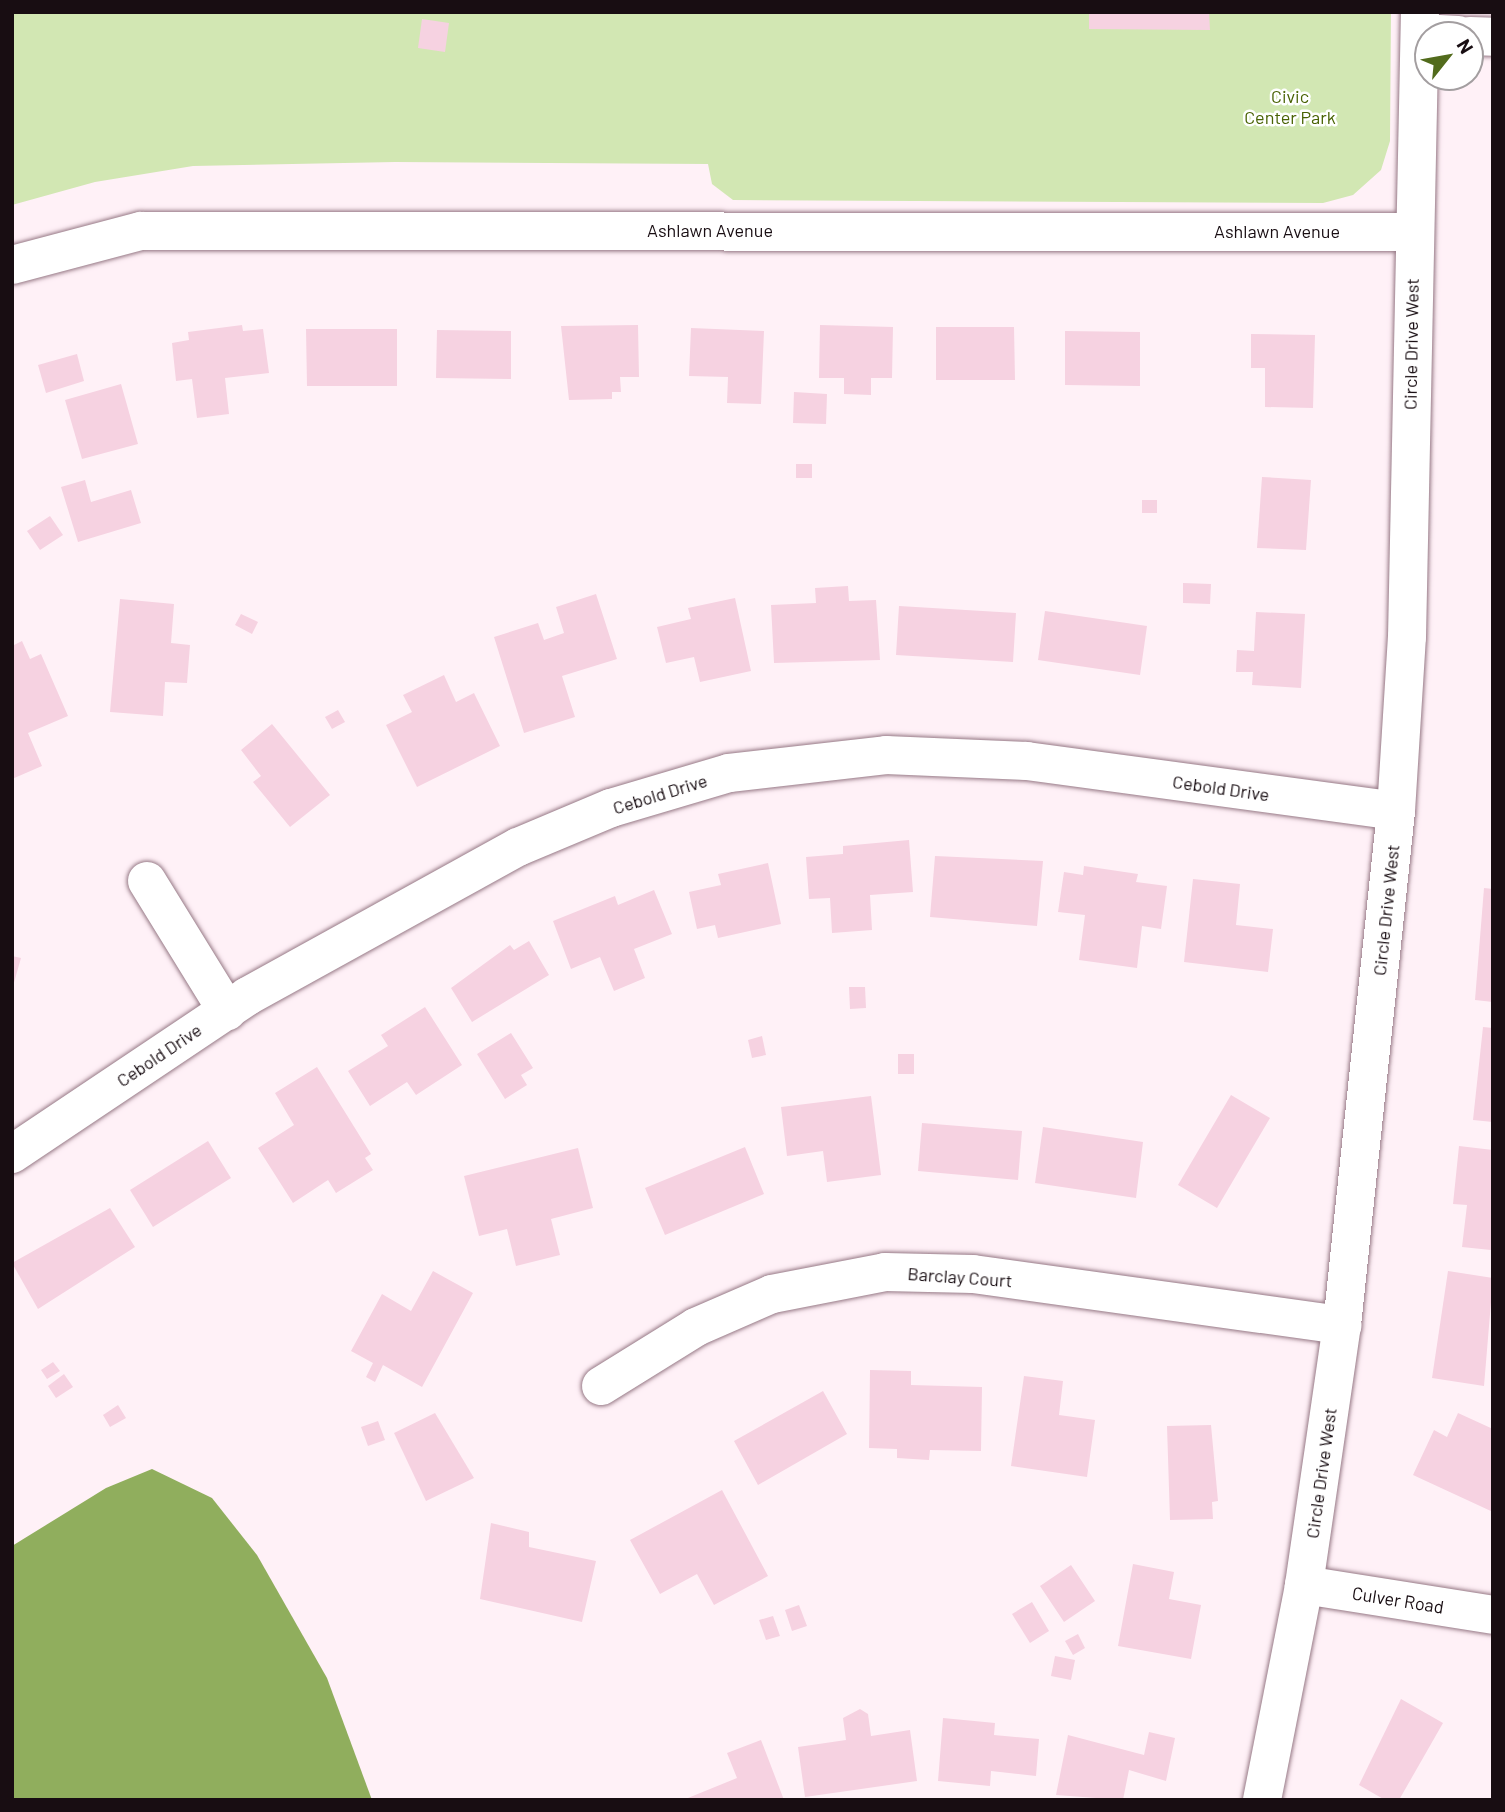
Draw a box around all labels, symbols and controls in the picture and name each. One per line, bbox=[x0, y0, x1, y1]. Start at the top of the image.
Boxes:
north arrow bbox=[1414, 21, 1484, 91]
text: N bbox=[1453, 35, 1479, 57]
park label: Civic Center Park bbox=[1244, 86, 1336, 128]
street label: Ashlawn Avenue bbox=[647, 219, 773, 241]
street label: Ashlawn Avenue bbox=[1214, 220, 1340, 242]
street label: Circle Drive West bbox=[1399, 278, 1423, 410]
street label: Cebold Drive bbox=[610, 769, 710, 819]
street label: Cebold Drive bbox=[1171, 771, 1271, 805]
street label: Circle Drive West bbox=[1368, 843, 1404, 977]
street label: Cebold Drive bbox=[112, 1019, 206, 1091]
street label: Barclay Court bbox=[907, 1263, 1013, 1291]
street label: Circle Drive West bbox=[1301, 1406, 1341, 1540]
street label: Culver Road bbox=[1351, 1582, 1445, 1618]

